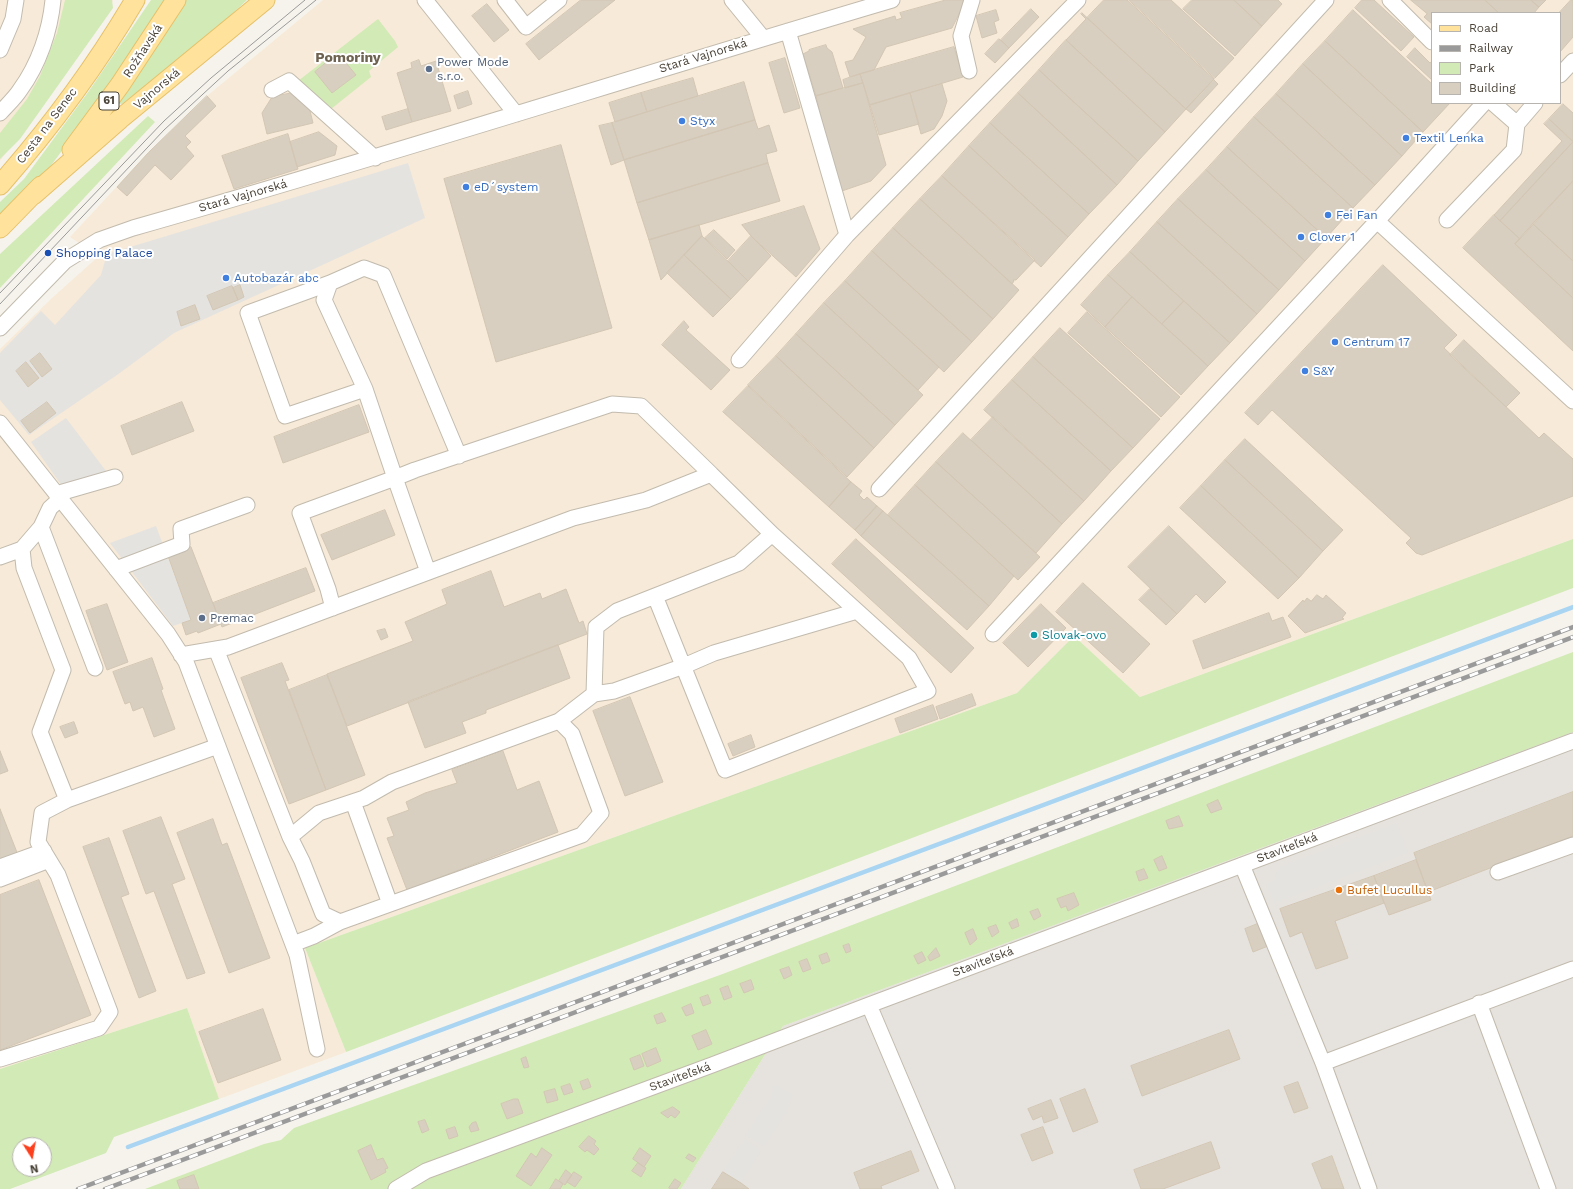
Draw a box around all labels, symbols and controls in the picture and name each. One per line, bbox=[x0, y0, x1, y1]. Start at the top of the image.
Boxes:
legend bbox=[1431, 12, 1561, 104]
street label: Rožňavská bbox=[120, 21, 166, 81]
text: Road bbox=[1469, 21, 1498, 35]
street label: Stará Vajnorská bbox=[657, 36, 749, 76]
text: Railway bbox=[1469, 41, 1513, 55]
district label: Pomoriny bbox=[315, 50, 381, 66]
place label: Power Mode s.r.o. bbox=[437, 55, 509, 83]
text: Park bbox=[1469, 61, 1495, 75]
marker: Power Mode s.r.o. bbox=[424, 64, 434, 74]
street label: Vajnorská bbox=[131, 65, 183, 113]
text: Building bbox=[1469, 81, 1516, 95]
street label: Cesta na Senec bbox=[14, 85, 80, 167]
road number: 61 bbox=[99, 92, 119, 110]
place label: Styx bbox=[690, 114, 715, 128]
marker: Styx bbox=[677, 116, 687, 126]
place label: Textil Lenka bbox=[1414, 131, 1484, 145]
marker: Textil Lenka bbox=[1401, 133, 1411, 143]
street label: Stará Vajnorská bbox=[197, 177, 289, 215]
place label: eD´system bbox=[474, 180, 538, 194]
marker: eD´system bbox=[461, 182, 471, 192]
place label: Fei Fan bbox=[1336, 208, 1378, 222]
marker: Fei Fan bbox=[1323, 210, 1333, 220]
place label: Clover 1 bbox=[1309, 230, 1355, 244]
marker: Clover 1 bbox=[1296, 232, 1306, 242]
place label: Shopping Palace bbox=[56, 246, 153, 260]
marker: Shopping Palace bbox=[43, 248, 53, 258]
place label: Autobazár abc bbox=[234, 271, 319, 285]
marker: Autobazár abc bbox=[221, 273, 231, 283]
place label: Centrum 17 bbox=[1343, 335, 1410, 349]
marker: Centrum 17 bbox=[1330, 337, 1340, 347]
place label: S&Y bbox=[1313, 364, 1334, 378]
marker: S&Y bbox=[1300, 366, 1310, 376]
place label: Premac bbox=[210, 611, 254, 625]
marker: Premac bbox=[197, 613, 207, 623]
place label: Slovak-ovo bbox=[1042, 628, 1106, 642]
marker: Slovak-ovo bbox=[1029, 630, 1039, 640]
street label: Staviteľská bbox=[1254, 830, 1320, 866]
place label: Bufet Lucullus bbox=[1347, 883, 1432, 897]
marker: Bufet Lucullus bbox=[1334, 885, 1344, 895]
street label: Staviteľská bbox=[950, 944, 1016, 980]
street label: Staviteľská bbox=[647, 1059, 713, 1095]
north arrow bbox=[12, 1137, 52, 1177]
text: N bbox=[29, 1161, 39, 1175]

